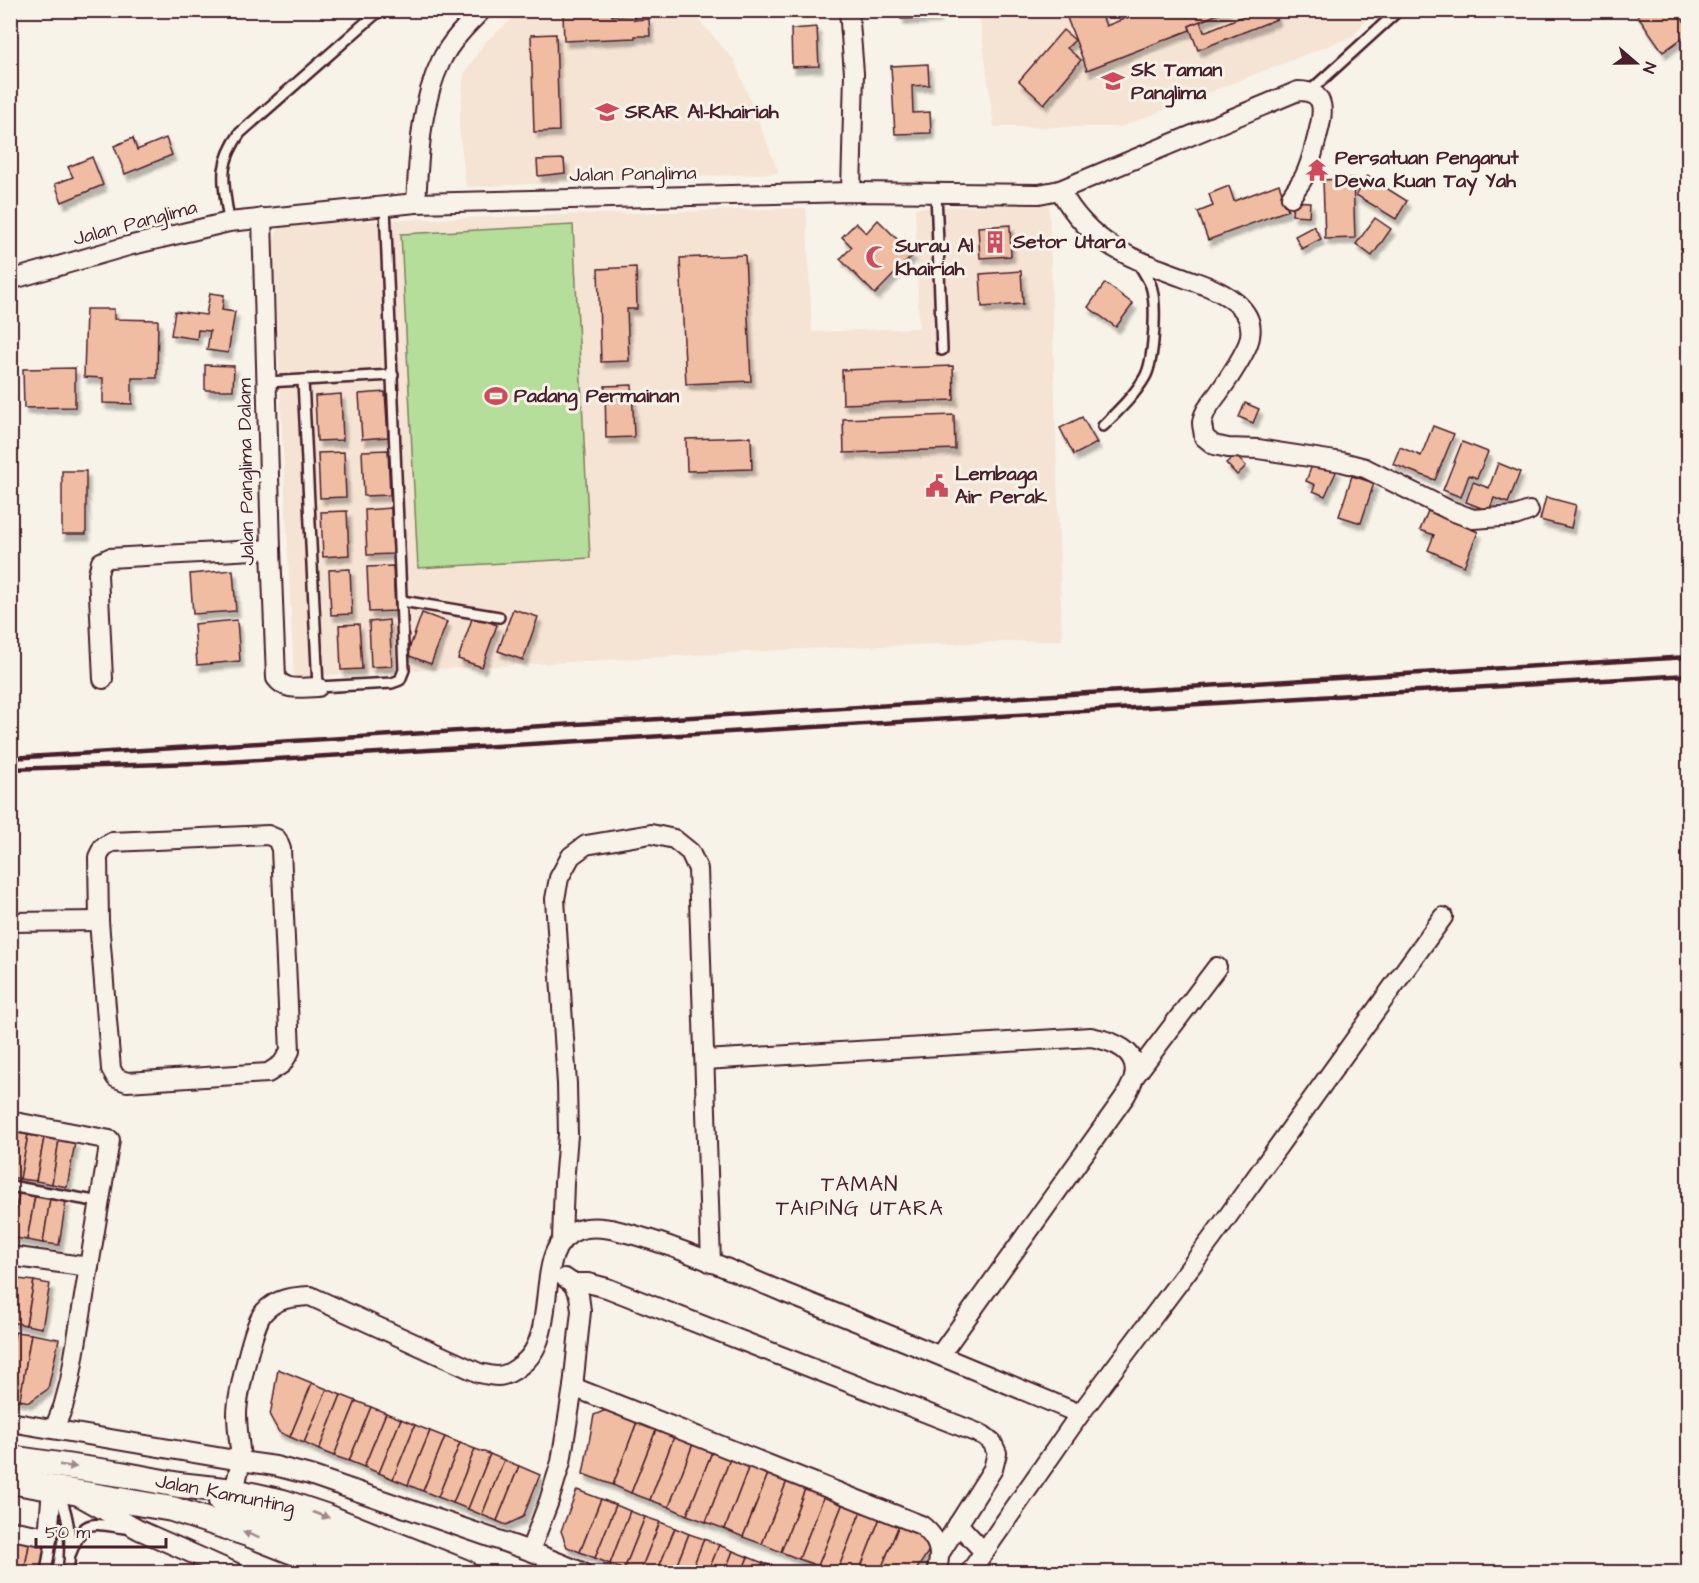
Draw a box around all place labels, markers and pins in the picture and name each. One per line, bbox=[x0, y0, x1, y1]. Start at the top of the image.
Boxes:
place label: SK Taman Panglima bbox=[1130, 56, 1222, 108]
school or university icon: SK Taman Panglima bbox=[1100, 68, 1126, 94]
place label: SRAR Al-Khairiah bbox=[624, 98, 780, 126]
school or university icon: SRAR Al-Khairiah bbox=[594, 99, 620, 125]
place label: Persatuan Penganut Dewa Kuan Tay Yah bbox=[1335, 144, 1519, 196]
temple icon: Persatuan Penganut Dewa Kuan Tay Yah bbox=[1304, 157, 1330, 183]
place label: Setor Utara bbox=[1012, 228, 1127, 256]
building icon: Setor Utara bbox=[982, 229, 1008, 255]
place label: Surau Al Khairiah bbox=[894, 232, 973, 283]
mosque icon: Surau Al Khairiah bbox=[864, 244, 890, 270]
place label: Padang Permainan bbox=[514, 382, 679, 411]
sports icon: Padang Permainan bbox=[483, 383, 509, 409]
place label: Lembaga Air Perak bbox=[955, 460, 1048, 511]
public building icon: Lembaga Air Perak bbox=[924, 473, 950, 499]

